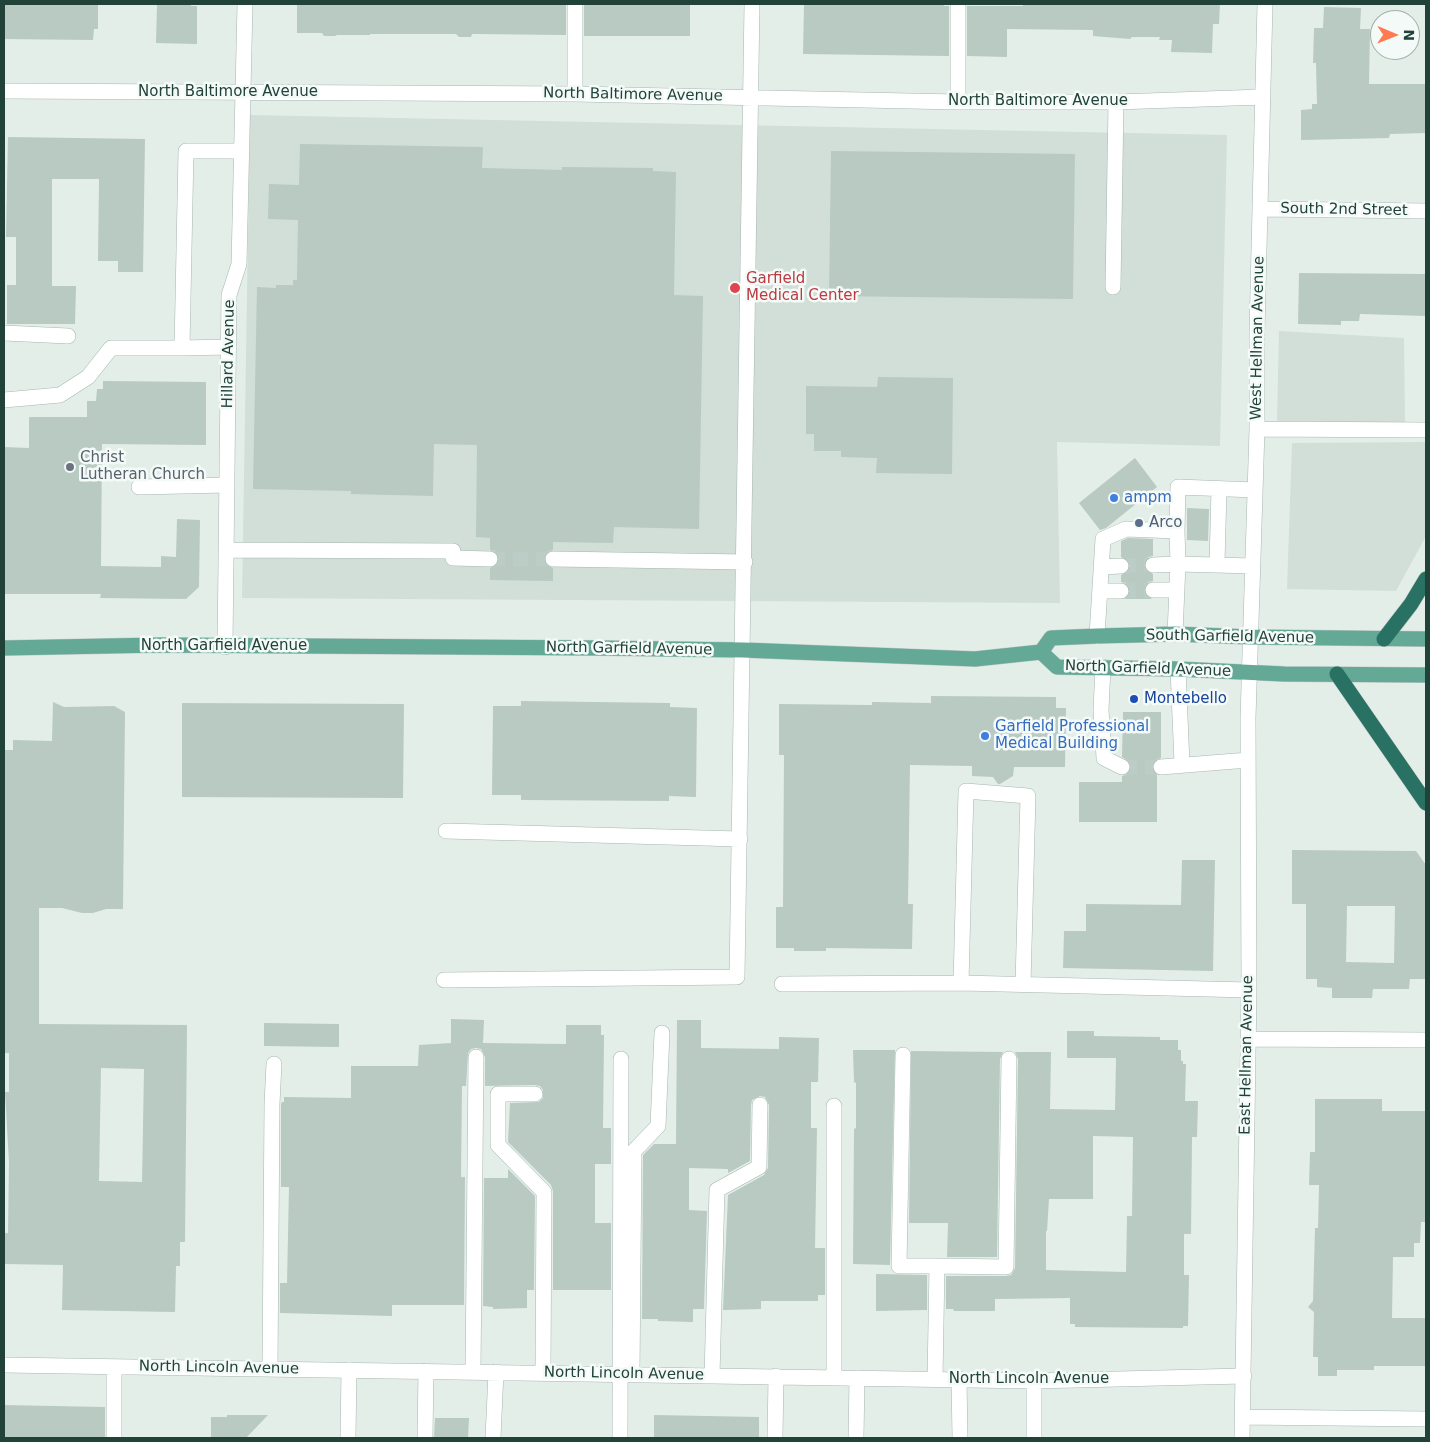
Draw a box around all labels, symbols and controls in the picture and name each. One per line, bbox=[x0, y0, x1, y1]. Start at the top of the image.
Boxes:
north arrow bbox=[1370, 10, 1420, 60]
text: N bbox=[1401, 29, 1417, 41]
street label: North Baltimore Avenue bbox=[138, 83, 318, 101]
street label: North Baltimore Avenue bbox=[543, 84, 723, 106]
street label: North Baltimore Avenue bbox=[948, 92, 1128, 110]
street label: South 2nd Street bbox=[1280, 200, 1408, 220]
street label: West Hellman Avenue bbox=[1248, 256, 1268, 420]
place label: Garfield Medical Center bbox=[746, 270, 859, 305]
marker: Garfield Medical Center bbox=[728, 281, 742, 295]
street label: Hillard Avenue bbox=[219, 299, 239, 409]
place label: Christ Lutheran Church bbox=[80, 449, 205, 484]
marker: Christ Lutheran Church bbox=[64, 461, 76, 473]
place label: ampm bbox=[1124, 489, 1172, 507]
marker: ampm bbox=[1108, 492, 1120, 504]
place label: Arco bbox=[1149, 514, 1183, 532]
marker: Arco bbox=[1133, 517, 1145, 529]
street label: South Garfield Avenue bbox=[1146, 627, 1314, 647]
street label: North Garfield Avenue bbox=[141, 637, 307, 655]
street label: North Garfield Avenue bbox=[546, 639, 712, 659]
street label: North Garfield Avenue bbox=[1064, 657, 1232, 681]
place label: Montebello bbox=[1144, 690, 1227, 708]
marker: Montebello bbox=[1128, 693, 1140, 705]
place label: Garfield Professional Medical Building bbox=[995, 718, 1149, 753]
marker: Garfield Professional Medical Building bbox=[979, 730, 991, 742]
street label: East Hellman Avenue bbox=[1237, 975, 1257, 1135]
street label: North Lincoln Avenue bbox=[139, 1358, 299, 1378]
street label: North Lincoln Avenue bbox=[544, 1364, 704, 1384]
street label: North Lincoln Avenue bbox=[949, 1370, 1109, 1388]

